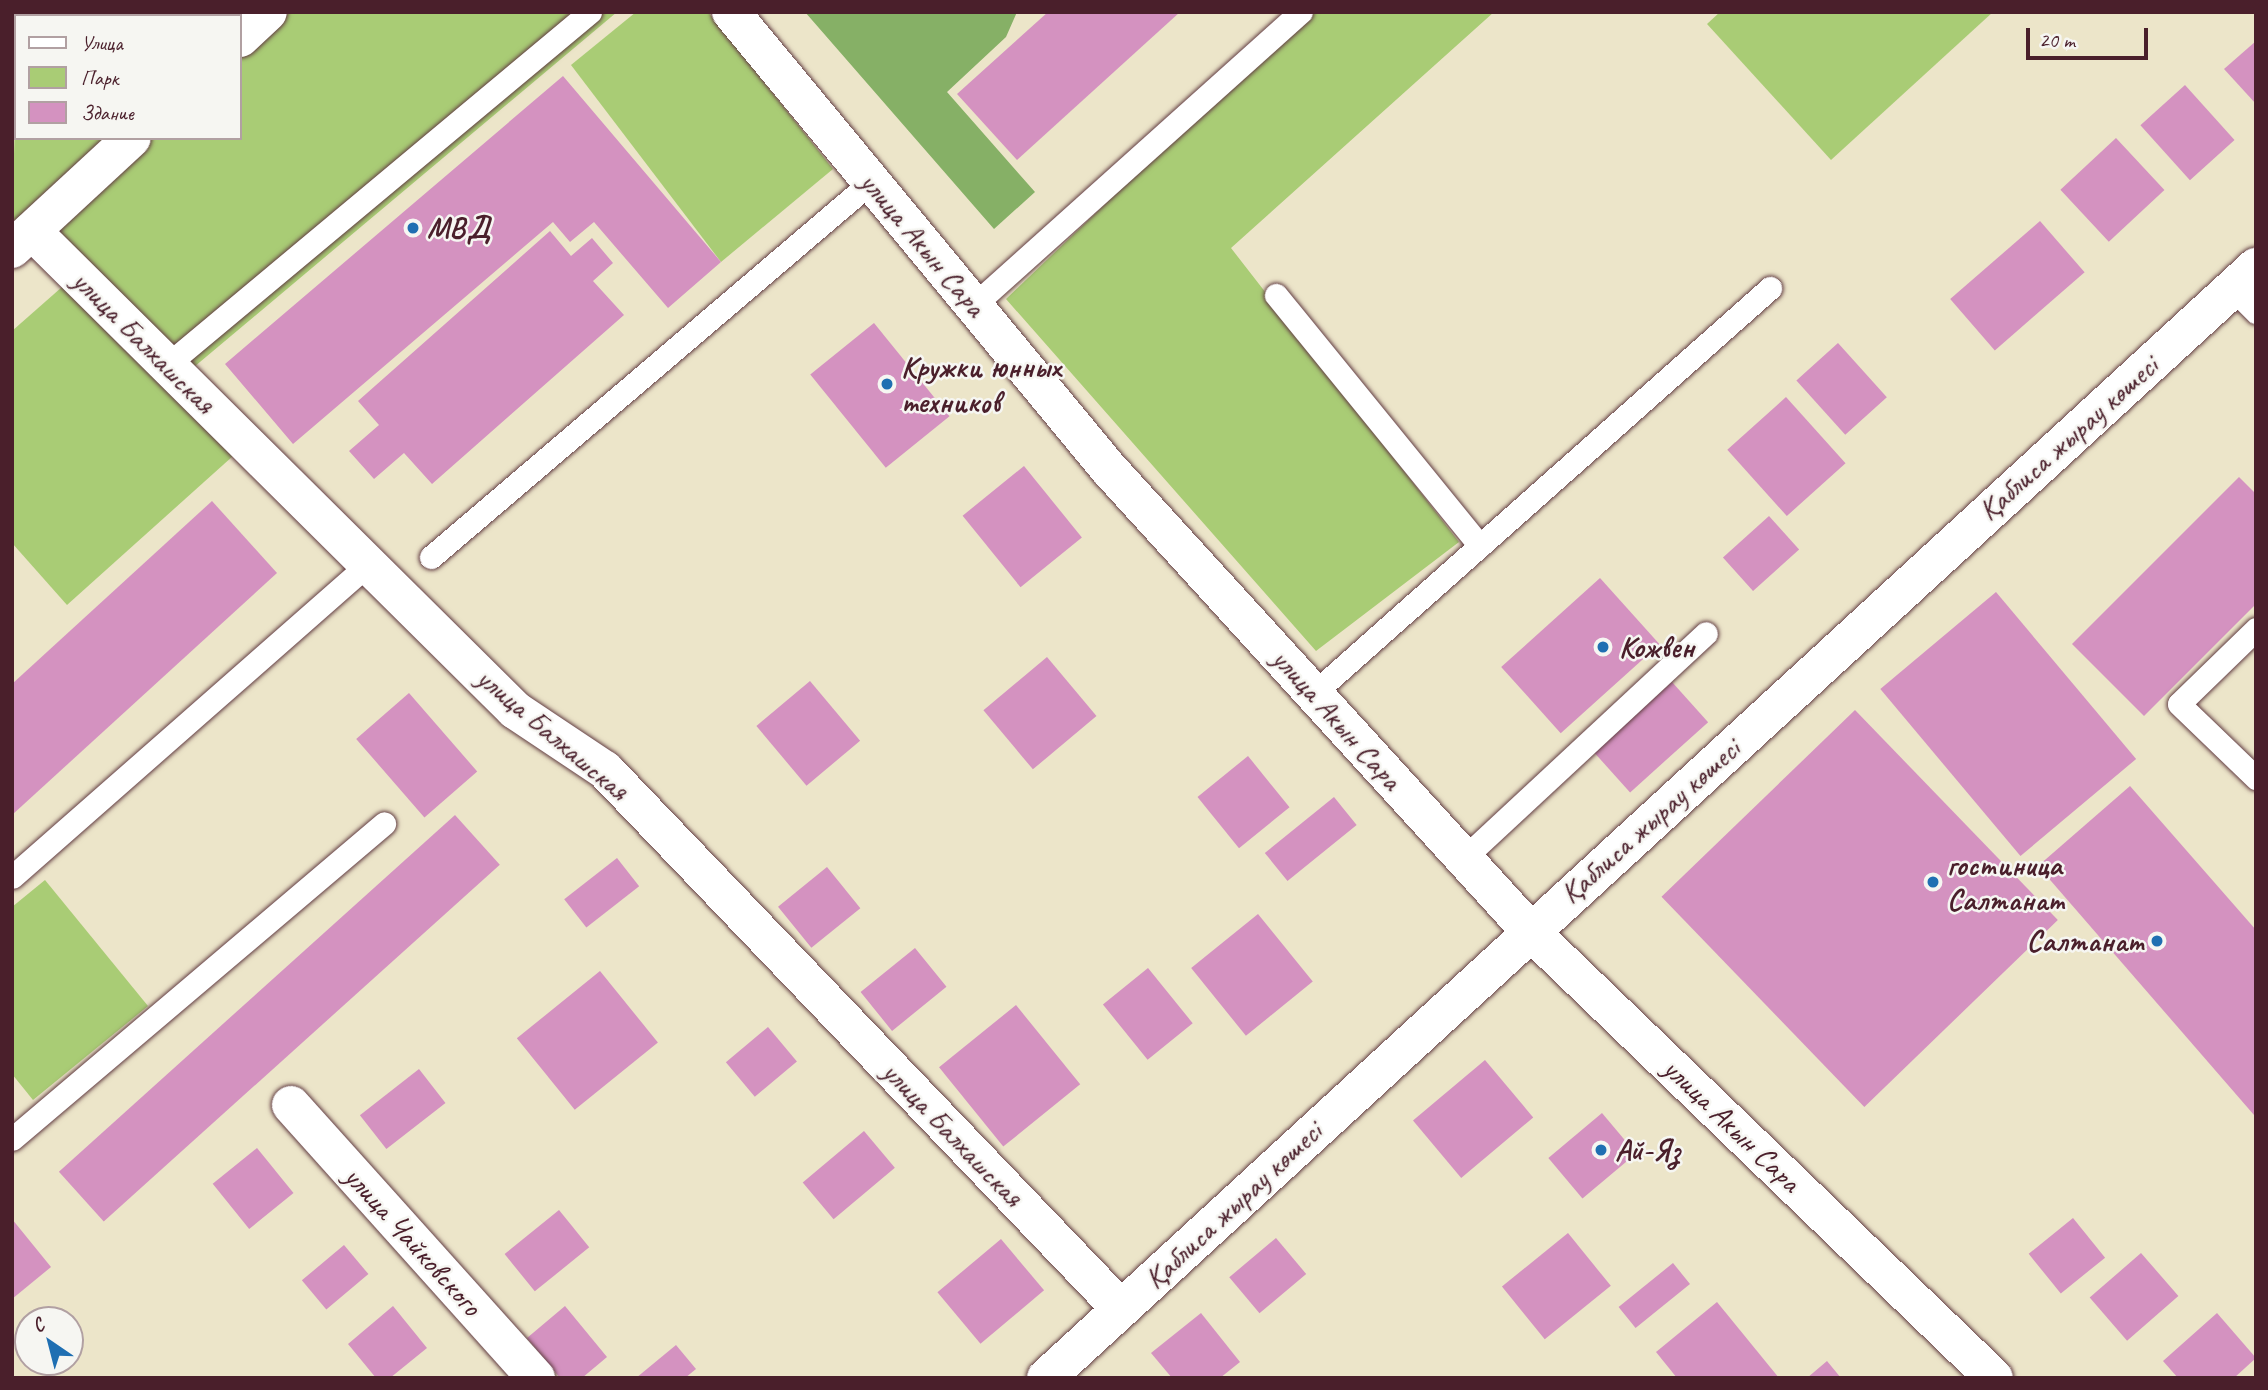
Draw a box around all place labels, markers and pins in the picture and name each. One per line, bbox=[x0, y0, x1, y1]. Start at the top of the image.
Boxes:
place label: МВД bbox=[427, 210, 490, 246]
marker: МВД bbox=[405, 220, 421, 236]
place label: Кружки юнных техников bbox=[901, 349, 1059, 420]
marker: Кружки юнных техников bbox=[879, 376, 895, 392]
place label: Кожвен bbox=[1619, 629, 1694, 665]
marker: Кожвен bbox=[1593, 637, 1613, 657]
place label: гостиница Салтанат bbox=[1947, 847, 2063, 917]
marker: гостиница Салтанат bbox=[1925, 874, 1941, 890]
place label: Салтанат bbox=[2027, 923, 2143, 959]
marker: Салтанат bbox=[2149, 933, 2165, 949]
place label: Ай-Яз bbox=[1615, 1132, 1680, 1168]
marker: Ай-Яз bbox=[1593, 1142, 1609, 1158]

